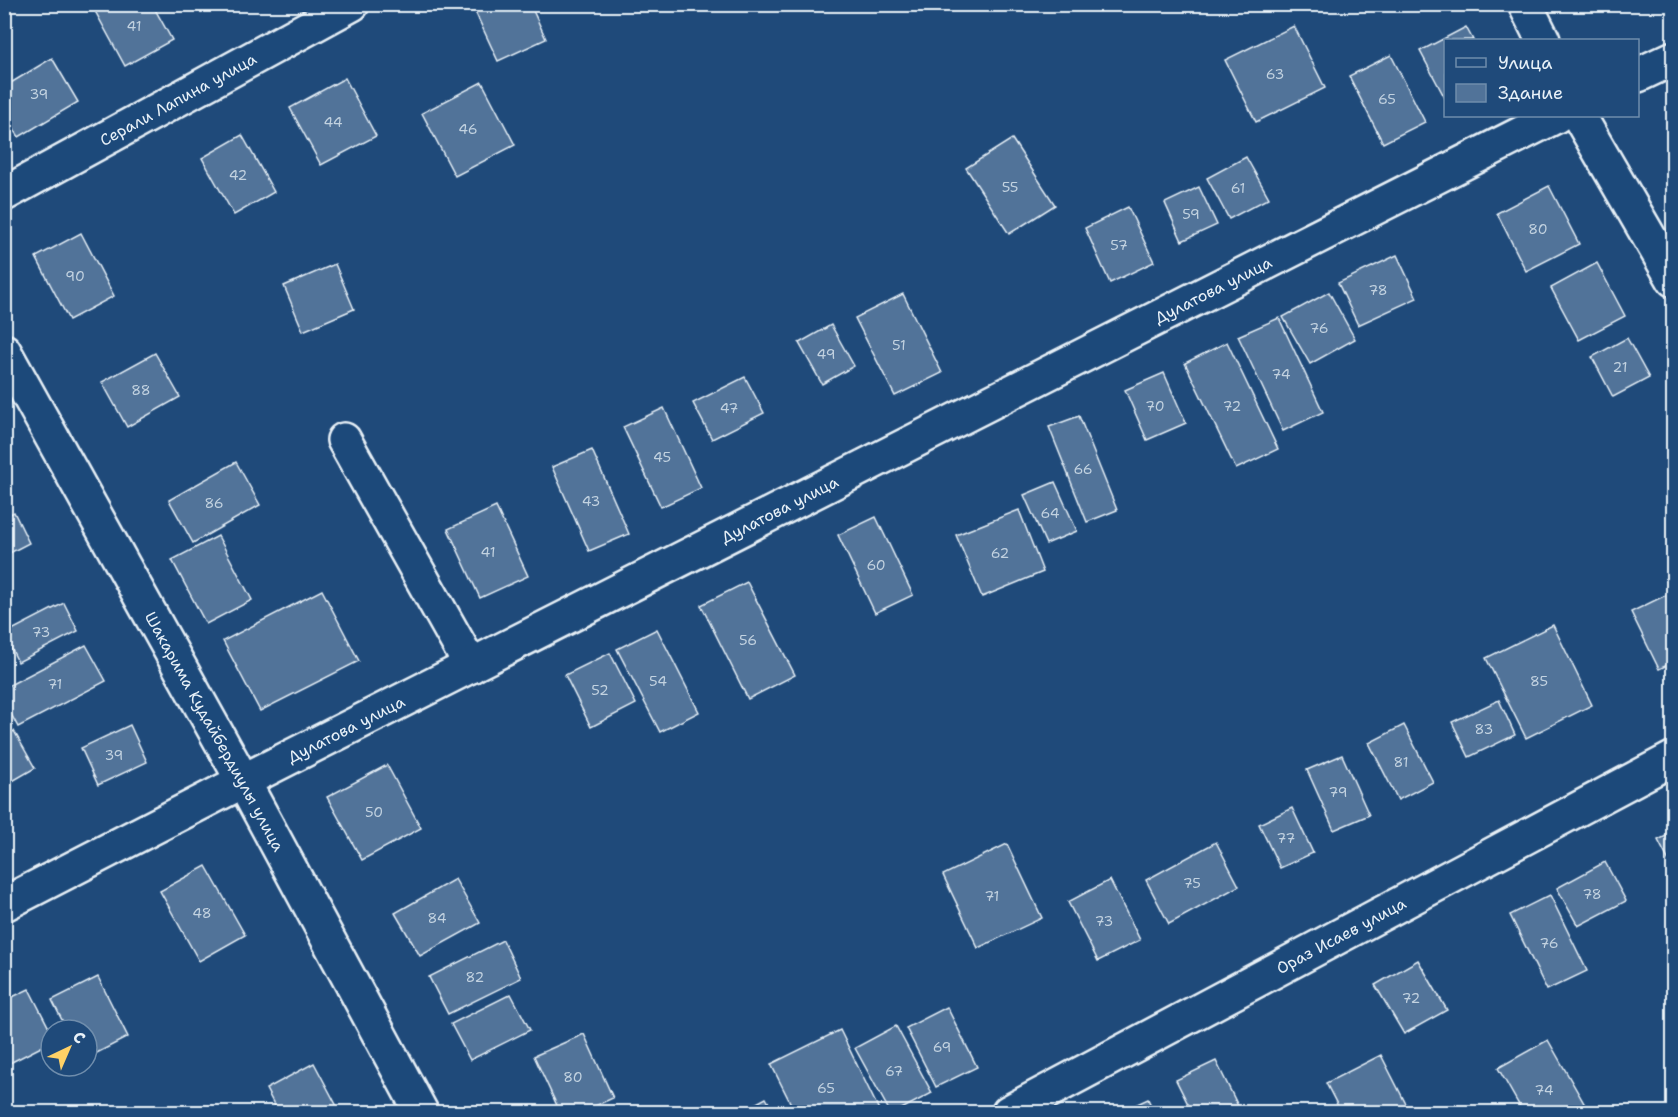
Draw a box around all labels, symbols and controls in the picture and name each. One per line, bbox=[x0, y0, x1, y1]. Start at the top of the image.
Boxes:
house number: 41 bbox=[127, 17, 141, 35]
legend bbox=[1444, 39, 1639, 117]
street label: Серали Лапина улица bbox=[96, 48, 260, 151]
text: Улица bbox=[1498, 51, 1552, 75]
house number: 63 bbox=[1266, 65, 1284, 83]
text: Здание bbox=[1498, 81, 1563, 105]
house number: 39 bbox=[30, 85, 48, 103]
house number: 65 bbox=[1378, 90, 1396, 108]
house number: 44 bbox=[323, 113, 343, 131]
house number: 46 bbox=[458, 120, 478, 138]
house number: 42 bbox=[229, 166, 247, 184]
house number: 55 bbox=[1002, 178, 1018, 196]
house number: 61 bbox=[1231, 179, 1245, 197]
house number: 59 bbox=[1182, 205, 1200, 223]
house number: 80 bbox=[1528, 220, 1548, 238]
house number: 57 bbox=[1110, 236, 1128, 254]
street label: Дулатова улица bbox=[1151, 252, 1275, 329]
house number: 90 bbox=[65, 267, 85, 285]
house number: 78 bbox=[1368, 281, 1388, 299]
house number: 76 bbox=[1309, 319, 1329, 337]
house number: 51 bbox=[892, 336, 906, 354]
house number: 49 bbox=[817, 345, 836, 363]
house number: 21 bbox=[1613, 358, 1627, 376]
house number: 74 bbox=[1272, 365, 1291, 383]
house number: 88 bbox=[131, 381, 151, 399]
house number: 70 bbox=[1145, 397, 1165, 415]
house number: 72 bbox=[1223, 397, 1241, 415]
house number: 47 bbox=[720, 399, 738, 417]
house number: 45 bbox=[653, 448, 671, 466]
house number: 66 bbox=[1073, 460, 1093, 478]
street label: Дулатова улица bbox=[717, 471, 842, 548]
house number: 43 bbox=[582, 492, 600, 510]
house number: 86 bbox=[204, 494, 224, 512]
house number: 64 bbox=[1040, 504, 1060, 522]
house number: 41 bbox=[481, 543, 495, 561]
house number: 62 bbox=[991, 544, 1009, 562]
house number: 60 bbox=[866, 556, 886, 574]
street label: Шакарима Кудайбердиулы улица bbox=[140, 608, 289, 855]
house number: 73 bbox=[32, 623, 50, 641]
house number: 56 bbox=[739, 631, 757, 649]
house number: 54 bbox=[649, 672, 667, 690]
house number: 85 bbox=[1530, 672, 1548, 690]
house number: 71 bbox=[48, 675, 62, 693]
house number: 52 bbox=[591, 681, 609, 699]
street label: Дулатова улица bbox=[284, 691, 408, 768]
house number: 83 bbox=[1475, 720, 1493, 738]
house number: 39 bbox=[105, 746, 123, 764]
house number: 81 bbox=[1393, 753, 1409, 771]
house number: 79 bbox=[1328, 783, 1348, 801]
house number: 50 bbox=[365, 803, 383, 821]
house number: 77 bbox=[1277, 829, 1295, 847]
house number: 75 bbox=[1183, 874, 1201, 892]
house number: 78 bbox=[1582, 885, 1602, 903]
house number: 71 bbox=[985, 887, 999, 905]
street label: Ораз Исаев улица bbox=[1273, 893, 1410, 979]
house number: 48 bbox=[192, 904, 212, 922]
house number: 84 bbox=[427, 909, 447, 927]
house number: 73 bbox=[1095, 912, 1113, 930]
house number: 76 bbox=[1539, 934, 1559, 952]
house number: 82 bbox=[466, 968, 484, 986]
house number: 72 bbox=[1402, 989, 1420, 1007]
north arrow bbox=[39, 1018, 99, 1078]
text: С bbox=[68, 1027, 90, 1049]
house number: 69 bbox=[933, 1038, 951, 1056]
house number: 67 bbox=[885, 1062, 903, 1080]
house number: 80 bbox=[563, 1068, 583, 1086]
house number: 65 bbox=[817, 1079, 835, 1097]
house number: 74 bbox=[1535, 1081, 1554, 1099]

